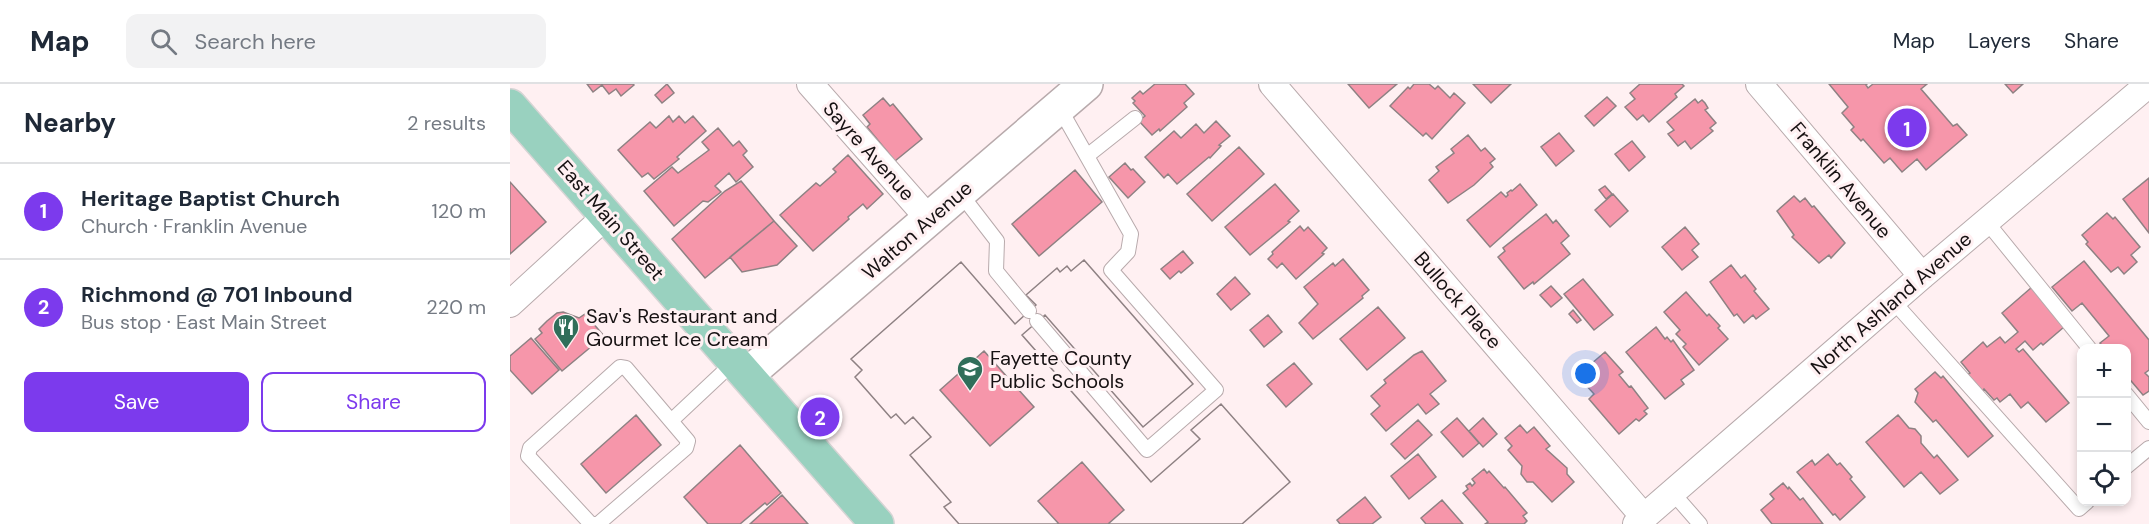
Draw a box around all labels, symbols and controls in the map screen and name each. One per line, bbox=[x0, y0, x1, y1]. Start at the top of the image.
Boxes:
search box bbox=[126, 14, 546, 68]
text: Map bbox=[30, 23, 90, 60]
icon: search bbox=[147, 25, 180, 58]
text: Search here bbox=[195, 27, 316, 56]
text: Map bbox=[1893, 27, 1935, 55]
text: Layers bbox=[1968, 27, 2031, 55]
text: Share bbox=[2064, 27, 2119, 55]
street label: Sayre Avenue bbox=[818, 96, 920, 206]
text: Nearby bbox=[24, 106, 116, 140]
pin: 1 bbox=[1888, 106, 1926, 150]
text: 2 results bbox=[407, 110, 486, 136]
street label: Franklin Avenue bbox=[1785, 116, 1897, 244]
street label: East Main Street bbox=[552, 155, 670, 286]
street label: Walton Avenue bbox=[856, 175, 978, 285]
text: Heritage Baptist Church bbox=[81, 184, 340, 213]
text: 1 bbox=[40, 198, 47, 224]
text: 120 m bbox=[432, 198, 486, 224]
text: Church · Franklin Avenue bbox=[81, 213, 307, 239]
street label: North Ashland Avenue bbox=[1805, 226, 1977, 380]
street label: Bullock Place bbox=[1409, 246, 1507, 354]
text: Richmond @ 701 Inbound bbox=[81, 280, 353, 309]
text: 2 bbox=[38, 294, 49, 320]
text: 220 m bbox=[426, 294, 486, 320]
place label: Sav's Restaurant and Gourmet Ice Cream bbox=[586, 303, 777, 352]
text: Bus stop · East Main Street bbox=[81, 309, 327, 335]
restaurant icon: Sav's Restaurant and Gourmet Ice Cream bbox=[551, 312, 581, 350]
map controls bbox=[2077, 344, 2131, 506]
button: + bbox=[2077, 344, 2131, 398]
place label: Fayette County Public Schools bbox=[990, 345, 1132, 394]
school or university icon: Fayette County Public Schools bbox=[955, 354, 985, 392]
your location bbox=[1571, 359, 1600, 388]
button: Save bbox=[24, 372, 249, 432]
button: Share bbox=[261, 372, 486, 432]
pin: 2 bbox=[800, 394, 840, 440]
button: − bbox=[2077, 398, 2131, 452]
button: locate bbox=[2077, 452, 2131, 506]

